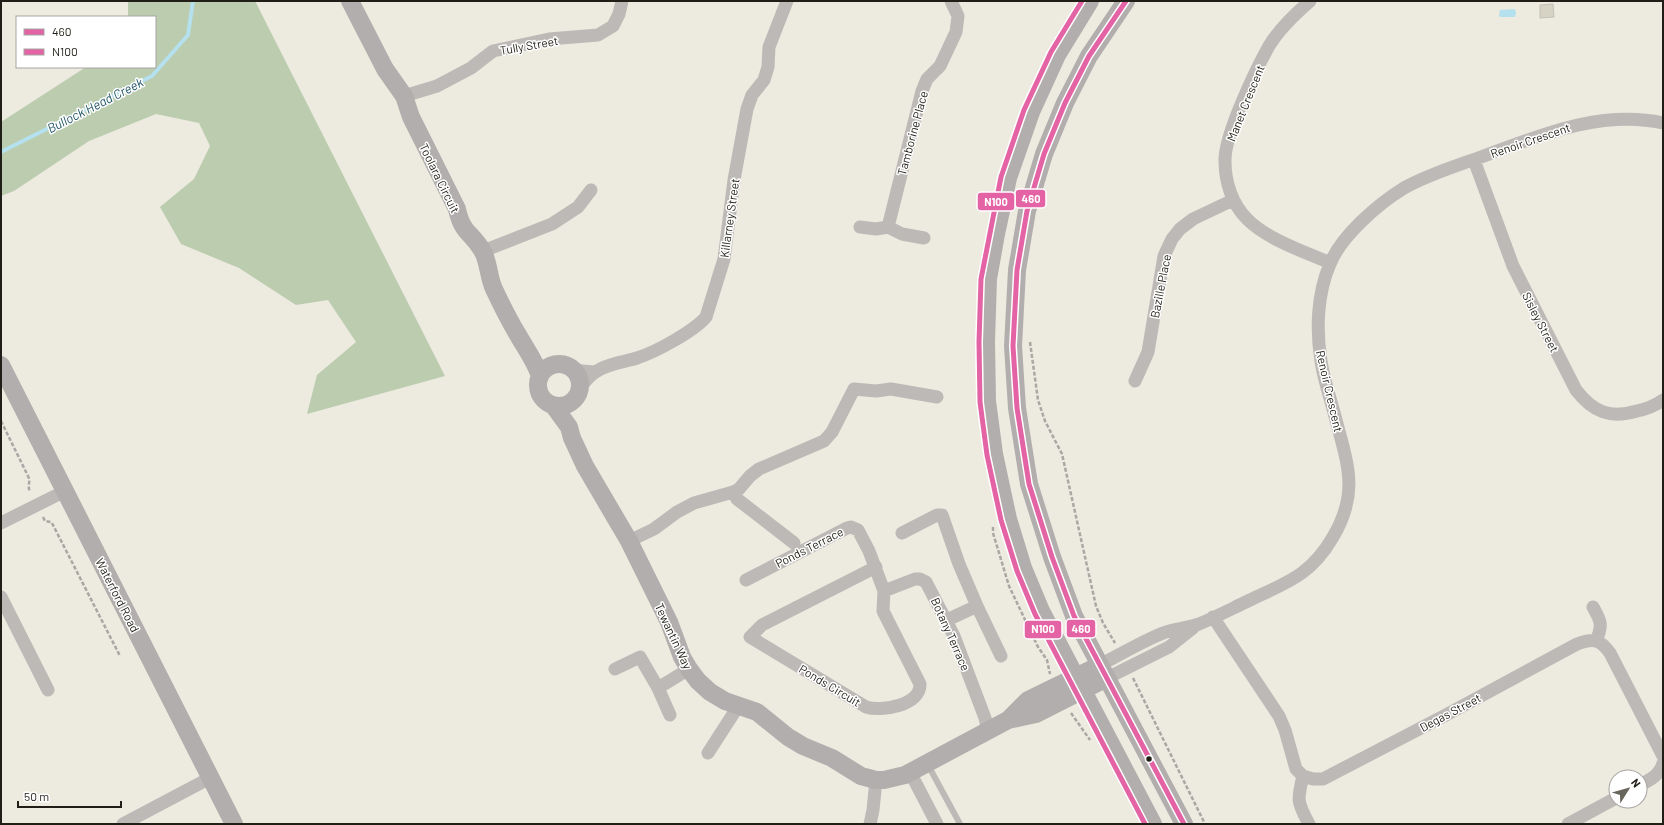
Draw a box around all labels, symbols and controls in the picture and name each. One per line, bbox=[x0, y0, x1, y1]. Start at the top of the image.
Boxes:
legend bbox=[16, 16, 156, 68]
text: 460 bbox=[52, 24, 72, 38]
street label: Tully Street bbox=[499, 33, 559, 57]
text: N100 bbox=[52, 44, 78, 58]
street label: Manet Crescent bbox=[1223, 63, 1267, 143]
water label: Bullock Head Creek bbox=[44, 74, 146, 136]
street label: Tamborine Place bbox=[894, 89, 930, 177]
street label: Renoir Crescent bbox=[1488, 120, 1572, 160]
street label: Toolara Circuit bbox=[417, 141, 463, 215]
street label: Killarney Street bbox=[717, 178, 741, 258]
line badge: 460 bbox=[1015, 189, 1046, 208]
line badge: N100 bbox=[977, 192, 1015, 211]
text: 460 bbox=[1022, 192, 1040, 205]
text: N100 bbox=[984, 195, 1008, 208]
street label: Bazille Place bbox=[1147, 253, 1173, 319]
street label: Sisley Street bbox=[1520, 290, 1562, 354]
street label: Renoir Crescent bbox=[1314, 349, 1346, 433]
street label: Ponds Terrace bbox=[773, 524, 845, 570]
street label: Waterford Road bbox=[93, 556, 143, 634]
street label: Botany Terrace bbox=[929, 595, 973, 673]
street label: Tewantin Way bbox=[653, 601, 696, 672]
line badge: 460 bbox=[1066, 619, 1096, 638]
line badge: N100 bbox=[1024, 620, 1062, 639]
text: N100 bbox=[1031, 622, 1055, 635]
text: 460 bbox=[1072, 622, 1090, 635]
street label: Ponds Circuit bbox=[797, 661, 863, 709]
street label: Degas Street bbox=[1417, 690, 1483, 734]
unlabelled marker bbox=[1144, 754, 1154, 764]
north arrow bbox=[1608, 769, 1648, 809]
text: N bbox=[1629, 776, 1644, 790]
scale bar bbox=[18, 783, 121, 809]
text: 50 m bbox=[24, 789, 49, 803]

